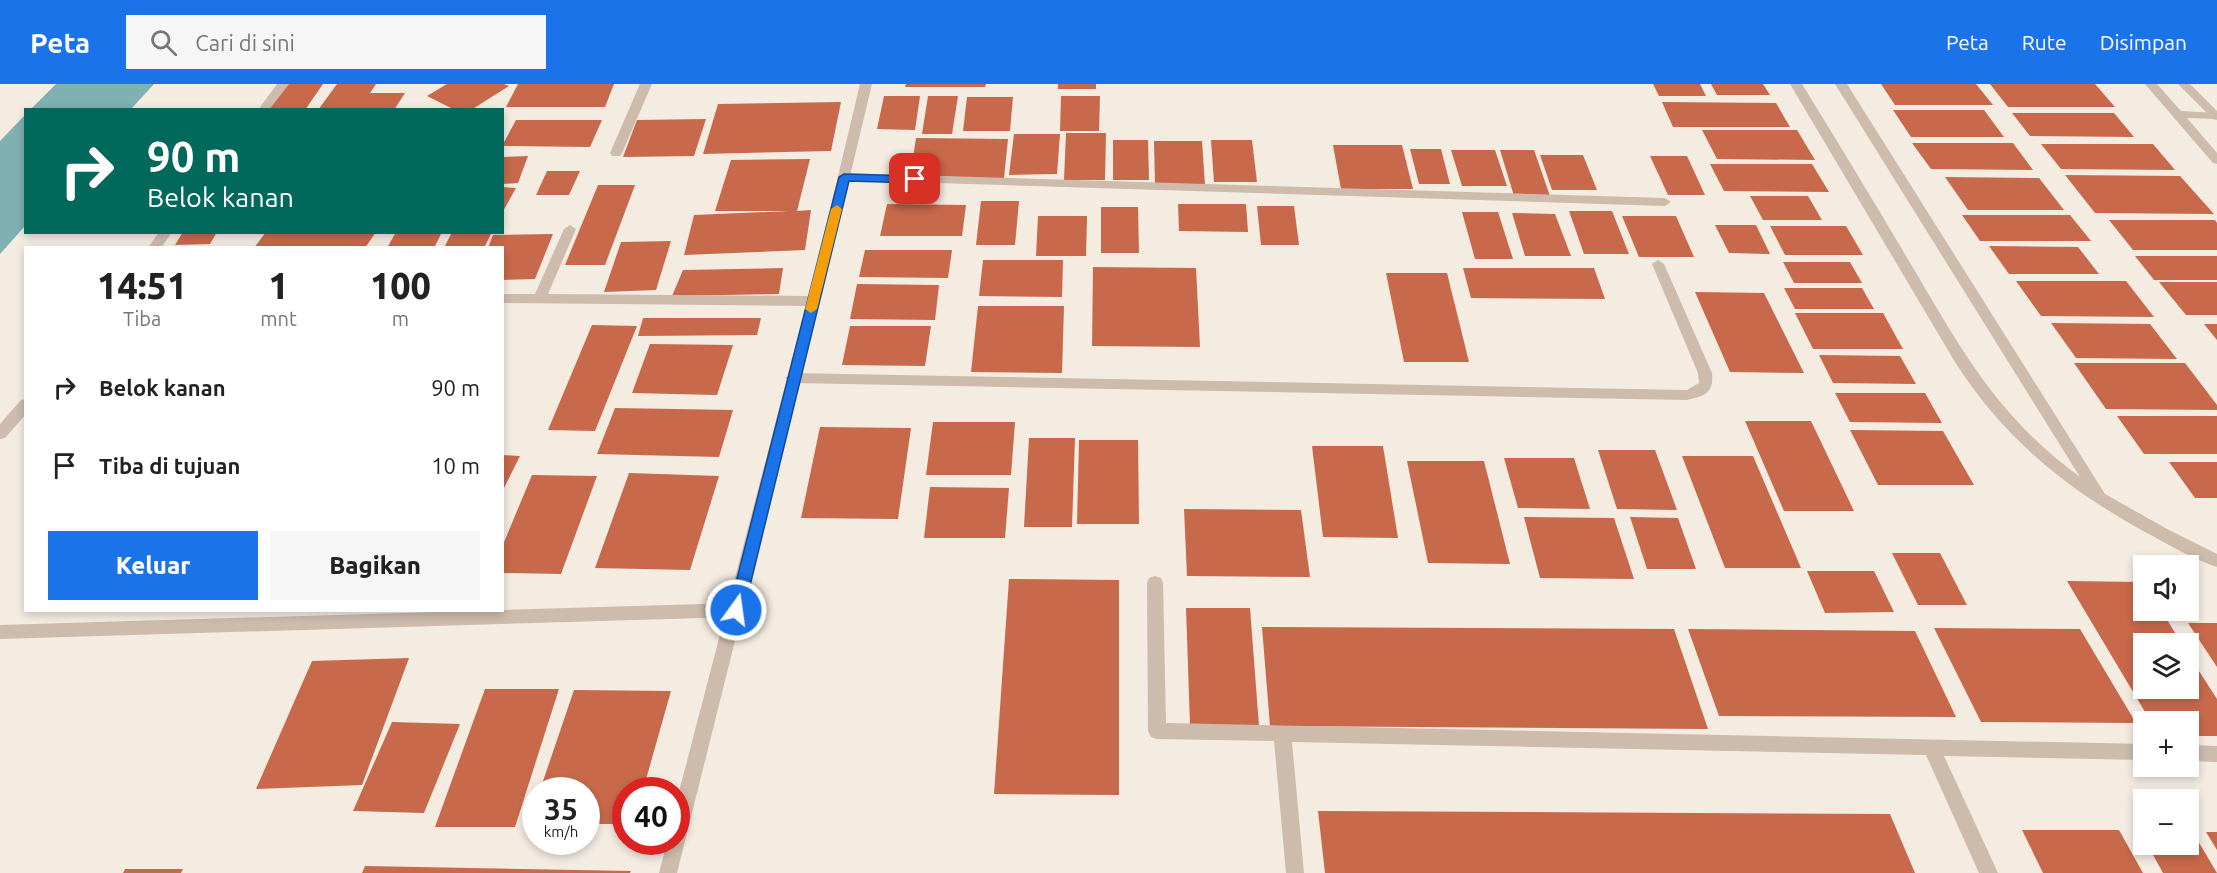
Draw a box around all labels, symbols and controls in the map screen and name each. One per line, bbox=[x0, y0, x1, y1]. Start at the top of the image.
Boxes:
search box bbox=[126, 15, 546, 69]
icon: search bbox=[147, 26, 180, 59]
text: Peta bbox=[30, 27, 90, 58]
text: Cari di sini bbox=[195, 30, 295, 55]
text: Peta bbox=[1946, 30, 1989, 54]
text: Rute bbox=[2022, 30, 2067, 54]
text: Disimpan bbox=[2100, 30, 2187, 54]
icon: right bbox=[48, 132, 126, 210]
text: 90 m bbox=[147, 133, 241, 180]
pin bbox=[889, 153, 940, 204]
icon: arrive bbox=[898, 162, 931, 195]
text: Belok kanan bbox=[147, 182, 294, 212]
text: 14:51 bbox=[97, 265, 187, 306]
text: 1 bbox=[268, 265, 289, 306]
text: 100 bbox=[370, 265, 431, 306]
text: Tiba bbox=[123, 307, 161, 330]
text: mnt bbox=[260, 307, 297, 330]
text: m bbox=[392, 307, 409, 330]
icon: right bbox=[48, 371, 81, 404]
text: Belok kanan bbox=[99, 375, 226, 400]
text: 90 m bbox=[431, 375, 480, 400]
icon: arrive bbox=[48, 449, 81, 482]
text: Tiba di tujuan bbox=[99, 453, 240, 478]
text: 10 m bbox=[431, 453, 480, 478]
button: Keluar bbox=[48, 531, 258, 600]
button: Bagikan bbox=[270, 531, 480, 600]
map controls bbox=[2133, 555, 2199, 855]
button: sound bbox=[2133, 555, 2199, 621]
position arrow bbox=[704, 578, 768, 642]
button: layers bbox=[2133, 633, 2199, 699]
button: + bbox=[2133, 711, 2199, 777]
speed limit sign: 40 bbox=[612, 777, 690, 855]
button: − bbox=[2133, 789, 2199, 855]
text: 35 bbox=[544, 792, 578, 826]
text: km/h bbox=[544, 823, 578, 840]

